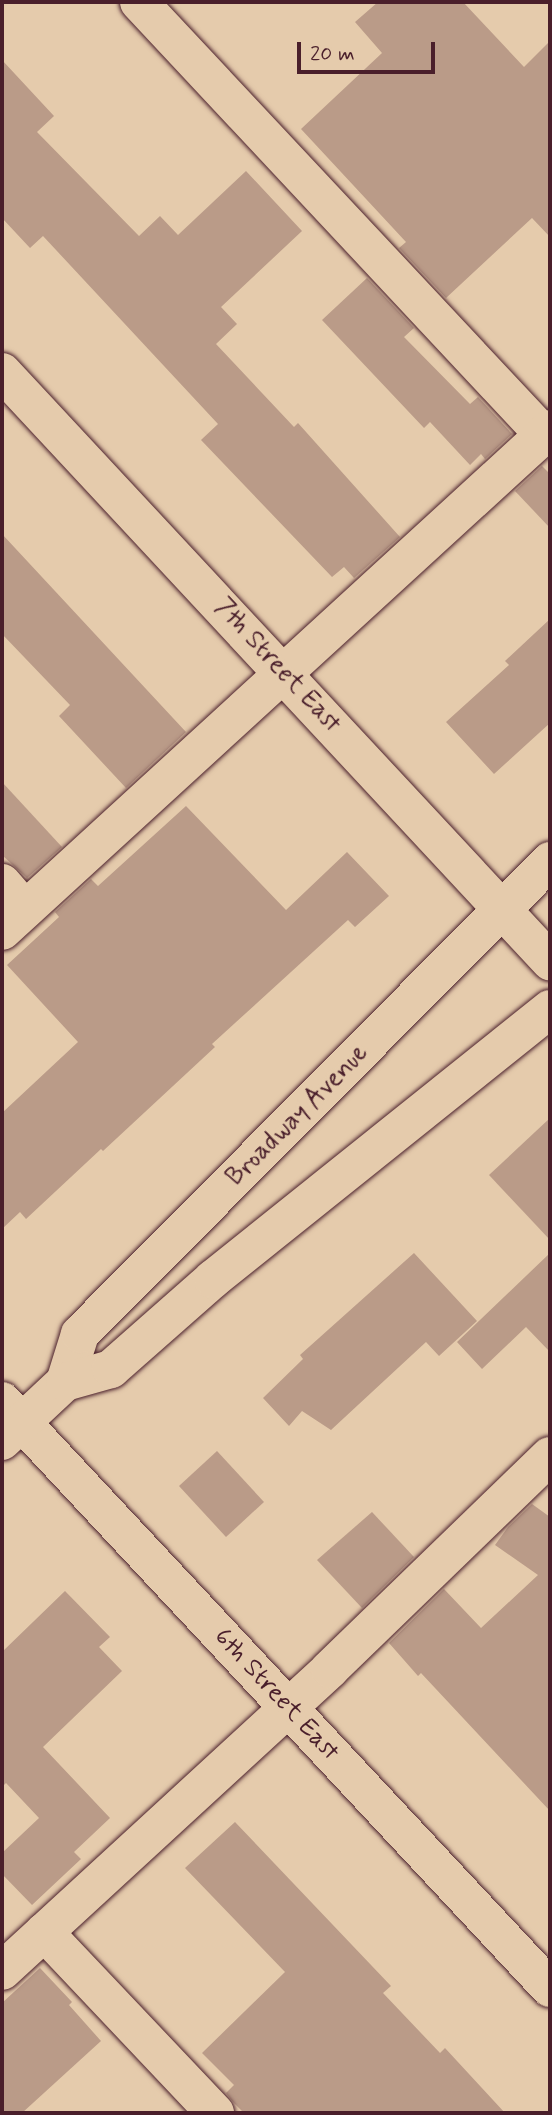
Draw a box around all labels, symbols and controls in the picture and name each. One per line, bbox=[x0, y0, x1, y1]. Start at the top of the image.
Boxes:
scale bar bbox=[300, 28, 438, 72]
text: 20 m bbox=[310, 40, 355, 68]
street label: 7th Street East bbox=[207, 592, 347, 740]
street label: Broadway Avenue bbox=[219, 1037, 377, 1195]
street label: 6th Street East bbox=[207, 1622, 345, 1768]

